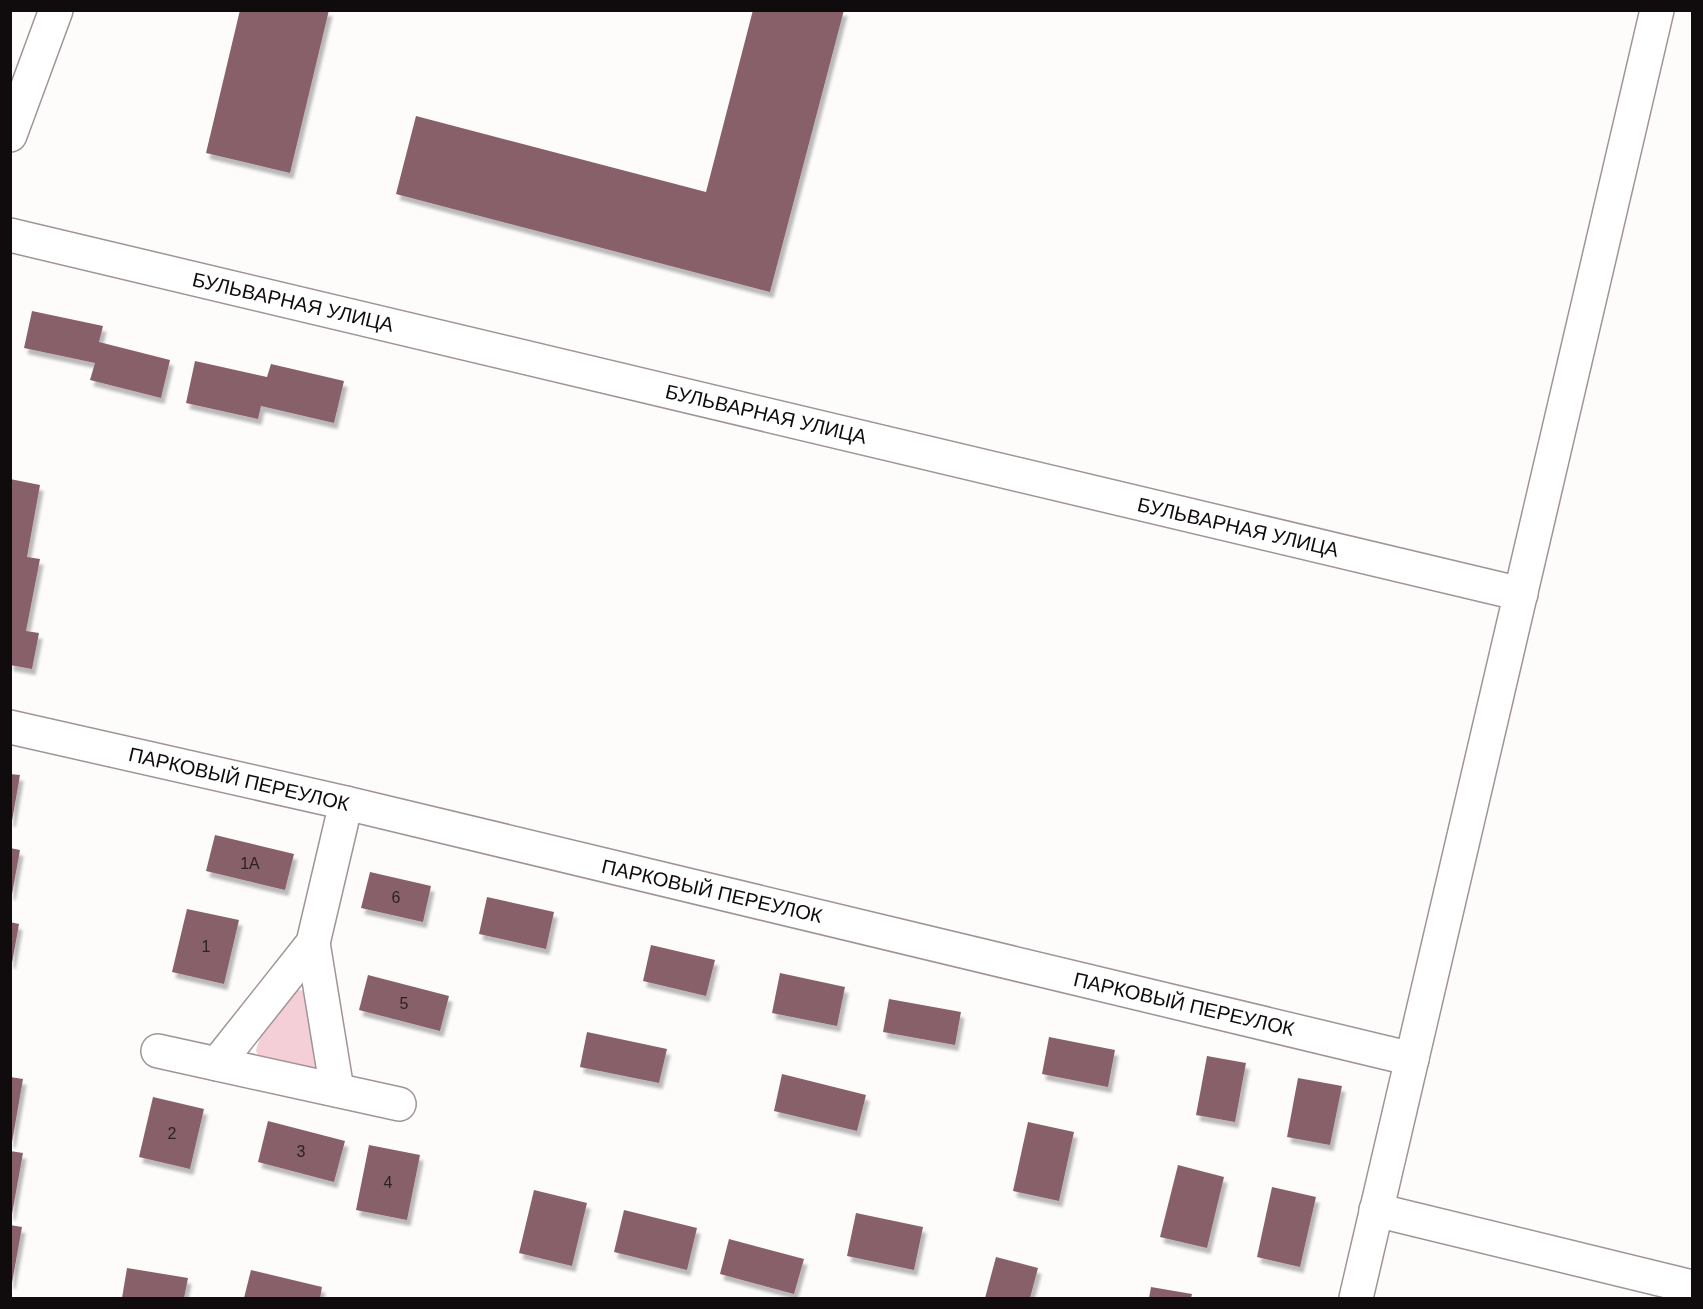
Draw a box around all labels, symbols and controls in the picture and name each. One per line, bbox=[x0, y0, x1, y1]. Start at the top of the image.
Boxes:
street label: БУЛЬВАРНАЯ УЛИЦА bbox=[190, 268, 396, 336]
street label: БУЛЬВАРНАЯ УЛИЦА bbox=[663, 380, 869, 448]
street label: БУЛЬВАРНАЯ УЛИЦА bbox=[1135, 493, 1341, 561]
street label: ПАРКОВЫЙ ПЕРЕУЛОК bbox=[127, 742, 352, 815]
street label: ПАРКОВЫЙ ПЕРЕУЛОК bbox=[600, 854, 825, 927]
house number: 1А bbox=[240, 855, 260, 872]
house number: 6 bbox=[392, 889, 401, 906]
house number: 1 bbox=[202, 938, 211, 955]
street label: ПАРКОВЫЙ ПЕРЕУЛОК bbox=[1072, 967, 1297, 1040]
house number: 5 bbox=[400, 995, 409, 1012]
house number: 2 bbox=[168, 1125, 177, 1142]
house number: 3 bbox=[297, 1143, 306, 1160]
house number: 4 bbox=[384, 1174, 393, 1191]

